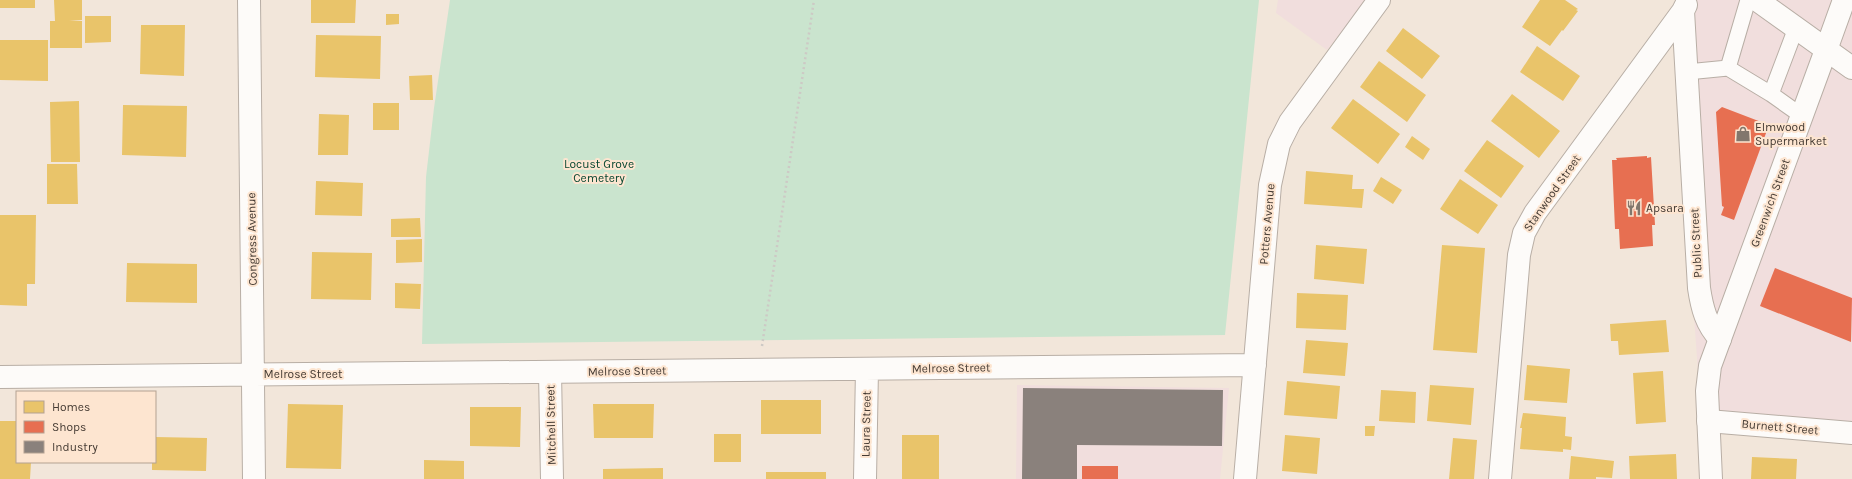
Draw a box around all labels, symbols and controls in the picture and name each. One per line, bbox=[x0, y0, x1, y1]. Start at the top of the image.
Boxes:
place label: Elmwood Supermarket bbox=[1755, 120, 1827, 148]
shop icon: Elmwood Supermarket bbox=[1734, 125, 1752, 143]
street label: Stanwood Street bbox=[1520, 152, 1584, 234]
street label: Greenwich Street bbox=[1747, 156, 1793, 249]
park label: Locust Grove Cemetery bbox=[564, 157, 634, 185]
street label: Potters Avenue bbox=[1256, 183, 1278, 265]
street label: Congress Avenue bbox=[244, 192, 260, 286]
restaurant icon: Apsara bbox=[1625, 199, 1643, 217]
place label: Apsara bbox=[1646, 201, 1684, 215]
street label: Public Street bbox=[1687, 207, 1705, 278]
street label: Melrose Street bbox=[911, 360, 991, 376]
street label: Melrose Street bbox=[587, 363, 667, 379]
street label: Melrose Street bbox=[264, 367, 343, 381]
street label: Mitchell Street bbox=[543, 384, 559, 465]
street label: Laura Street bbox=[858, 390, 874, 457]
legend bbox=[16, 391, 156, 463]
text: Homes bbox=[52, 400, 90, 414]
street label: Burnett Street bbox=[1741, 417, 1820, 437]
text: Shops bbox=[52, 420, 86, 434]
text: Industry bbox=[52, 440, 98, 454]

